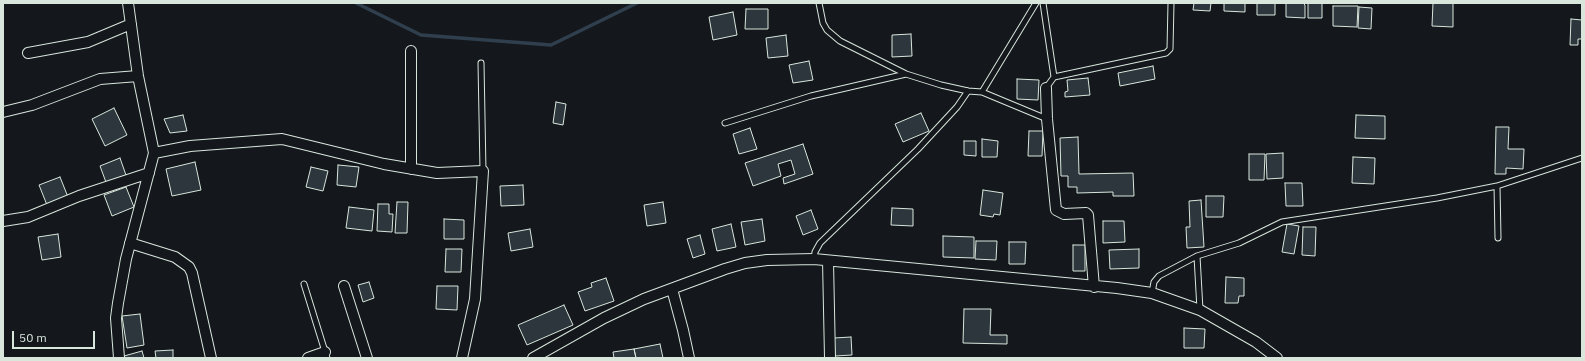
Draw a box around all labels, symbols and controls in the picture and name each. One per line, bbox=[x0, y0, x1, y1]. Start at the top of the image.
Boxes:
scale bar bbox=[14, 323, 97, 349]
text: 50 m bbox=[19, 330, 47, 345]

